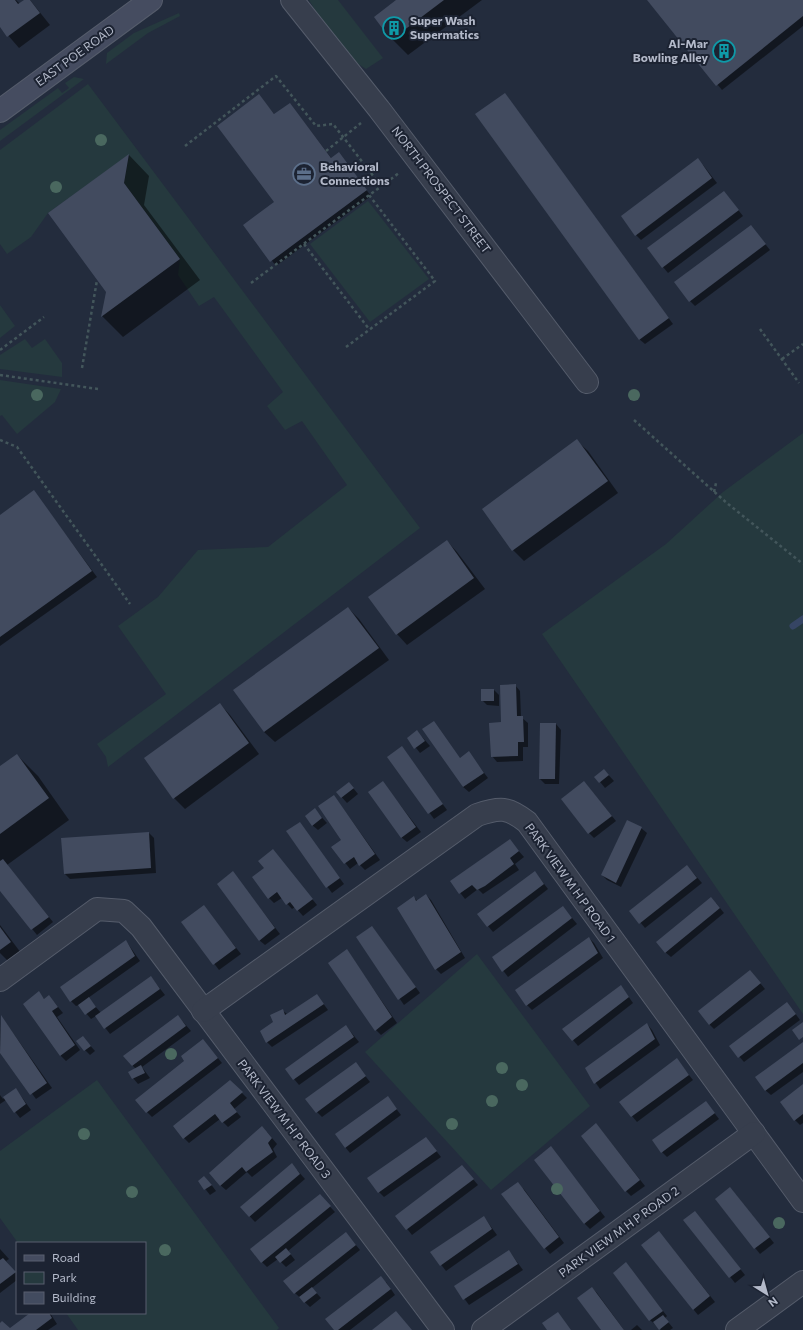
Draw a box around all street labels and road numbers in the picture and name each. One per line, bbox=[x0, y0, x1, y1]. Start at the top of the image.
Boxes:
street label: EAST POE ROAD bbox=[32, 22, 116, 88]
street label: NORTH PROSPECT STREET bbox=[389, 123, 494, 256]
street label: PARK VIEW M H P ROAD 1 bbox=[523, 820, 619, 945]
street label: PARK VIEW M H P ROAD 3 bbox=[235, 1056, 334, 1181]
street label: PARK VIEW M H P ROAD 2 bbox=[556, 1183, 681, 1280]

